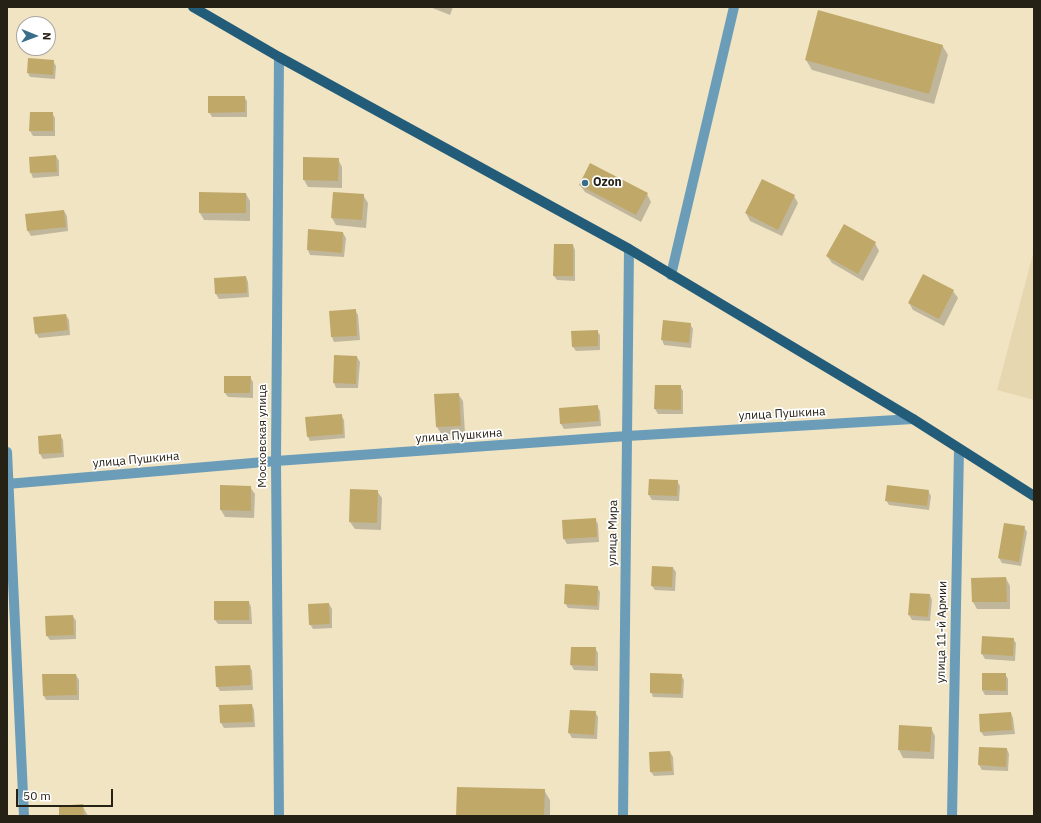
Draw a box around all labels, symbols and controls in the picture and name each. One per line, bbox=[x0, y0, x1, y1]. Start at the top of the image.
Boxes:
north arrow bbox=[16, 16, 56, 56]
text: N bbox=[40, 32, 54, 40]
place label: Ozon bbox=[593, 176, 622, 190]
marker: Ozon bbox=[580, 178, 590, 188]
street label: Московская улица bbox=[256, 384, 270, 488]
street label: улица Пушкина bbox=[738, 405, 826, 423]
street label: улица Пушкина bbox=[415, 426, 503, 446]
street label: улица Пушкина bbox=[92, 449, 180, 471]
street label: улица Мира bbox=[605, 500, 621, 566]
street label: улица 11-й Армии bbox=[934, 581, 950, 683]
scale bar bbox=[18, 781, 115, 807]
text: 50 m bbox=[23, 788, 51, 803]

